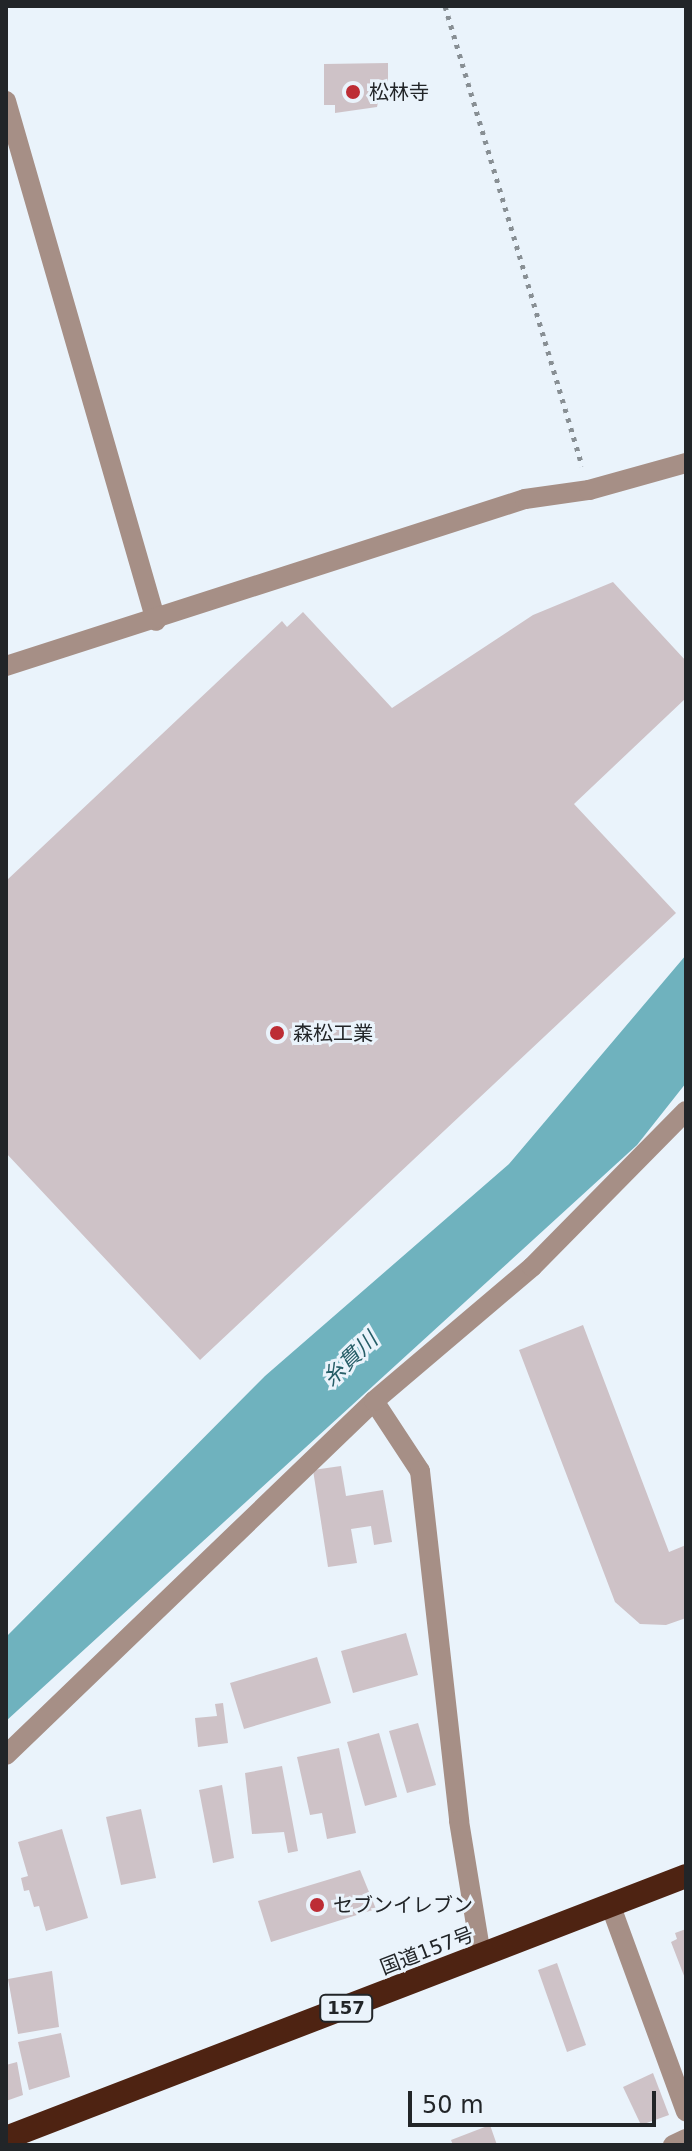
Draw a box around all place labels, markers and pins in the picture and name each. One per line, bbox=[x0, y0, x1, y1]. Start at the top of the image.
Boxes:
place label: 松林寺 bbox=[369, 80, 429, 104]
marker: 松林寺 bbox=[344, 83, 362, 101]
place label: 森松工業 bbox=[293, 1021, 373, 1045]
marker: 森松工業 bbox=[268, 1024, 286, 1042]
place label: セブンイレブン bbox=[333, 1893, 473, 1917]
marker: セブンイレブン bbox=[308, 1896, 326, 1914]

